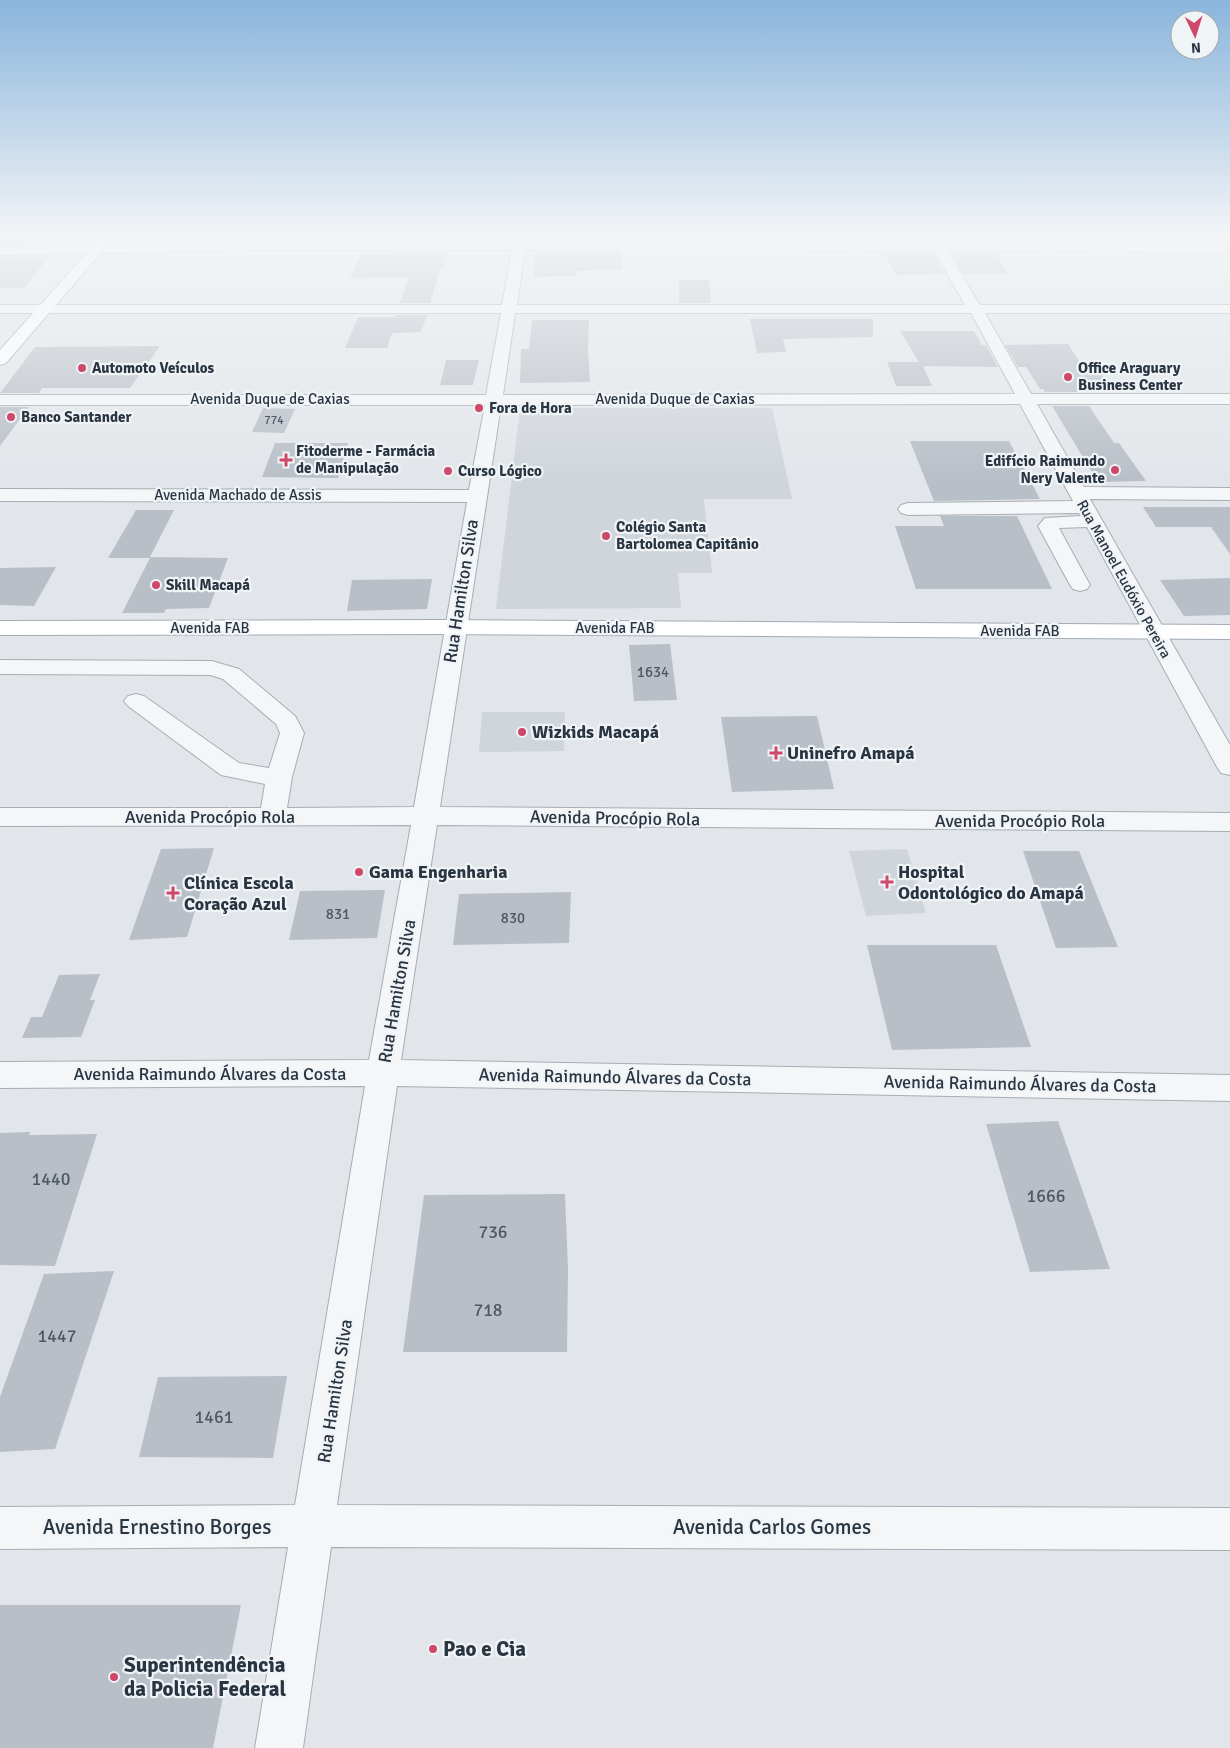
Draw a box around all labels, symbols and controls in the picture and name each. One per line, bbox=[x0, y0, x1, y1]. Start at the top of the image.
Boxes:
north arrow bbox=[1170, 10, 1220, 60]
text: N bbox=[1190, 39, 1201, 56]
place label: Automoto Veículos bbox=[92, 359, 215, 377]
place label: Office Araguary Business Center bbox=[1078, 359, 1183, 394]
marker: Automoto Veículos bbox=[76, 362, 88, 374]
marker: Office Araguary Business Center bbox=[1062, 371, 1074, 383]
street label: Avenida Duque de Caxias bbox=[190, 390, 350, 408]
street label: Avenida Duque de Caxias bbox=[595, 390, 755, 408]
place label: Fora de Hora bbox=[489, 399, 572, 417]
marker: Fora de Hora bbox=[473, 402, 485, 414]
place label: Banco Santander bbox=[21, 408, 132, 426]
marker: Banco Santander bbox=[5, 411, 17, 423]
house number: 774 bbox=[264, 413, 284, 428]
place label: Fitoderme - Farmácia de Manipulação bbox=[296, 442, 436, 477]
place label: Edifício Raimundo Nery Valente bbox=[985, 452, 1105, 487]
marker: Fitoderme - Farmácia de Manipulação bbox=[280, 454, 292, 466]
place label: Curso Lógico bbox=[458, 462, 542, 480]
marker: Edifício Raimundo Nery Valente bbox=[1109, 464, 1121, 476]
marker: Curso Lógico bbox=[442, 465, 454, 477]
street label: Avenida Machado de Assis bbox=[154, 486, 322, 504]
street label: Rua Manoel Eudóxio Pereira bbox=[1073, 497, 1175, 661]
street label: Rua Hamilton Silva bbox=[439, 517, 483, 665]
place label: Colégio Santa Bartolomea Capitânio bbox=[616, 518, 759, 553]
marker: Colégio Santa Bartolomea Capitânio bbox=[600, 530, 612, 542]
place label: Skill Macapá bbox=[166, 576, 250, 594]
marker: Skill Macapá bbox=[150, 579, 162, 591]
street label: Avenida FAB bbox=[170, 619, 250, 637]
street label: Avenida FAB bbox=[575, 619, 655, 637]
street label: Avenida FAB bbox=[980, 622, 1060, 640]
house number: 1634 bbox=[637, 663, 669, 681]
place label: Wizkids Macapá bbox=[532, 721, 659, 743]
marker: Wizkids Macapá bbox=[516, 726, 528, 738]
place label: Uninefro Amapá bbox=[787, 742, 914, 764]
marker: Uninefro Amapá bbox=[769, 746, 783, 760]
street label: Avenida Procópio Rola bbox=[125, 806, 295, 828]
street label: Avenida Procópio Rola bbox=[530, 806, 700, 830]
street label: Avenida Procópio Rola bbox=[935, 810, 1105, 832]
place label: Gama Engenharia bbox=[369, 861, 507, 883]
place label: Hospital Odontológico do Amapá bbox=[898, 861, 1084, 904]
marker: Gama Engenharia bbox=[353, 866, 365, 878]
place label: Clínica Escola Coração Azul bbox=[184, 872, 294, 915]
marker: Hospital Odontológico do Amapá bbox=[880, 875, 894, 889]
marker: Clínica Escola Coração Azul bbox=[166, 886, 180, 900]
house number: 831 bbox=[326, 905, 350, 923]
house number: 830 bbox=[501, 909, 525, 927]
street label: Rua Hamilton Silva bbox=[374, 917, 420, 1065]
street label: Avenida Raimundo Álvares da Costa bbox=[74, 1063, 346, 1085]
street label: Avenida Raimundo Álvares da Costa bbox=[478, 1064, 752, 1090]
street label: Avenida Raimundo Álvares da Costa bbox=[883, 1071, 1157, 1097]
house number: 1440 bbox=[32, 1168, 70, 1190]
house number: 1666 bbox=[1027, 1185, 1065, 1207]
house number: 736 bbox=[478, 1221, 508, 1243]
house number: 718 bbox=[473, 1299, 503, 1321]
street label: Rua Hamilton Silva bbox=[313, 1317, 357, 1465]
house number: 1447 bbox=[38, 1325, 76, 1347]
house number: 1461 bbox=[195, 1406, 233, 1428]
street label: Avenida Ernestino Borges bbox=[43, 1514, 271, 1540]
street label: Avenida Carlos Gomes bbox=[673, 1514, 871, 1540]
place label: Pao e Cia bbox=[443, 1636, 526, 1662]
marker: Pao e Cia bbox=[427, 1643, 439, 1655]
place label: Superintendência da Policia Federal bbox=[124, 1652, 287, 1702]
marker: Superintendência da Policia Federal bbox=[108, 1671, 120, 1683]

